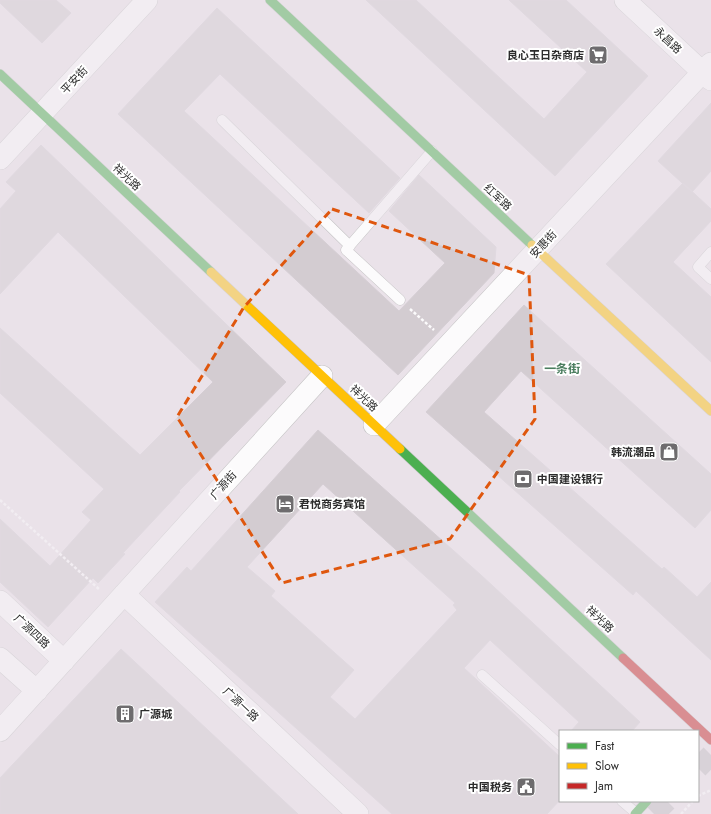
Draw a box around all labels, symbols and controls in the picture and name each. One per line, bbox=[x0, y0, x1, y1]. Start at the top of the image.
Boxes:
street label: 永昌路 bbox=[650, 23, 686, 57]
supermarket icon: 良心玉日杂商店 bbox=[587, 44, 609, 66]
place label: 良心玉日杂商店 bbox=[507, 47, 584, 63]
street label: 平安街 bbox=[57, 62, 91, 98]
street label: 祥光路 bbox=[109, 160, 145, 194]
street label: 红军路 bbox=[480, 180, 516, 214]
street label: 安惠街 bbox=[526, 226, 560, 262]
district label: 一条街 bbox=[544, 360, 580, 378]
street label: 祥光路 bbox=[346, 381, 382, 415]
shop icon: 韩流潮品 bbox=[658, 441, 680, 463]
place label: 韩流潮品 bbox=[611, 444, 655, 460]
street label: 广源街 bbox=[206, 467, 240, 503]
bank icon: 中国建设银行 bbox=[512, 468, 534, 490]
place label: 中国建设银行 bbox=[537, 471, 603, 487]
hotel icon: 君悦商务宾馆 bbox=[274, 493, 296, 515]
place label: 君悦商务宾馆 bbox=[299, 496, 365, 512]
street label: 祥光路 bbox=[582, 602, 618, 636]
street label: 广源四路 bbox=[10, 610, 54, 652]
street label: 广源一路 bbox=[219, 683, 263, 725]
building icon: 广源城 bbox=[114, 703, 136, 725]
place label: 广源城 bbox=[139, 706, 173, 722]
legend bbox=[559, 730, 699, 802]
text: Fast bbox=[595, 737, 614, 755]
text: Slow bbox=[595, 757, 620, 775]
public building icon: 中国税务 bbox=[515, 776, 537, 798]
text: Jam bbox=[593, 777, 613, 795]
place label: 中国税务 bbox=[468, 779, 512, 795]

